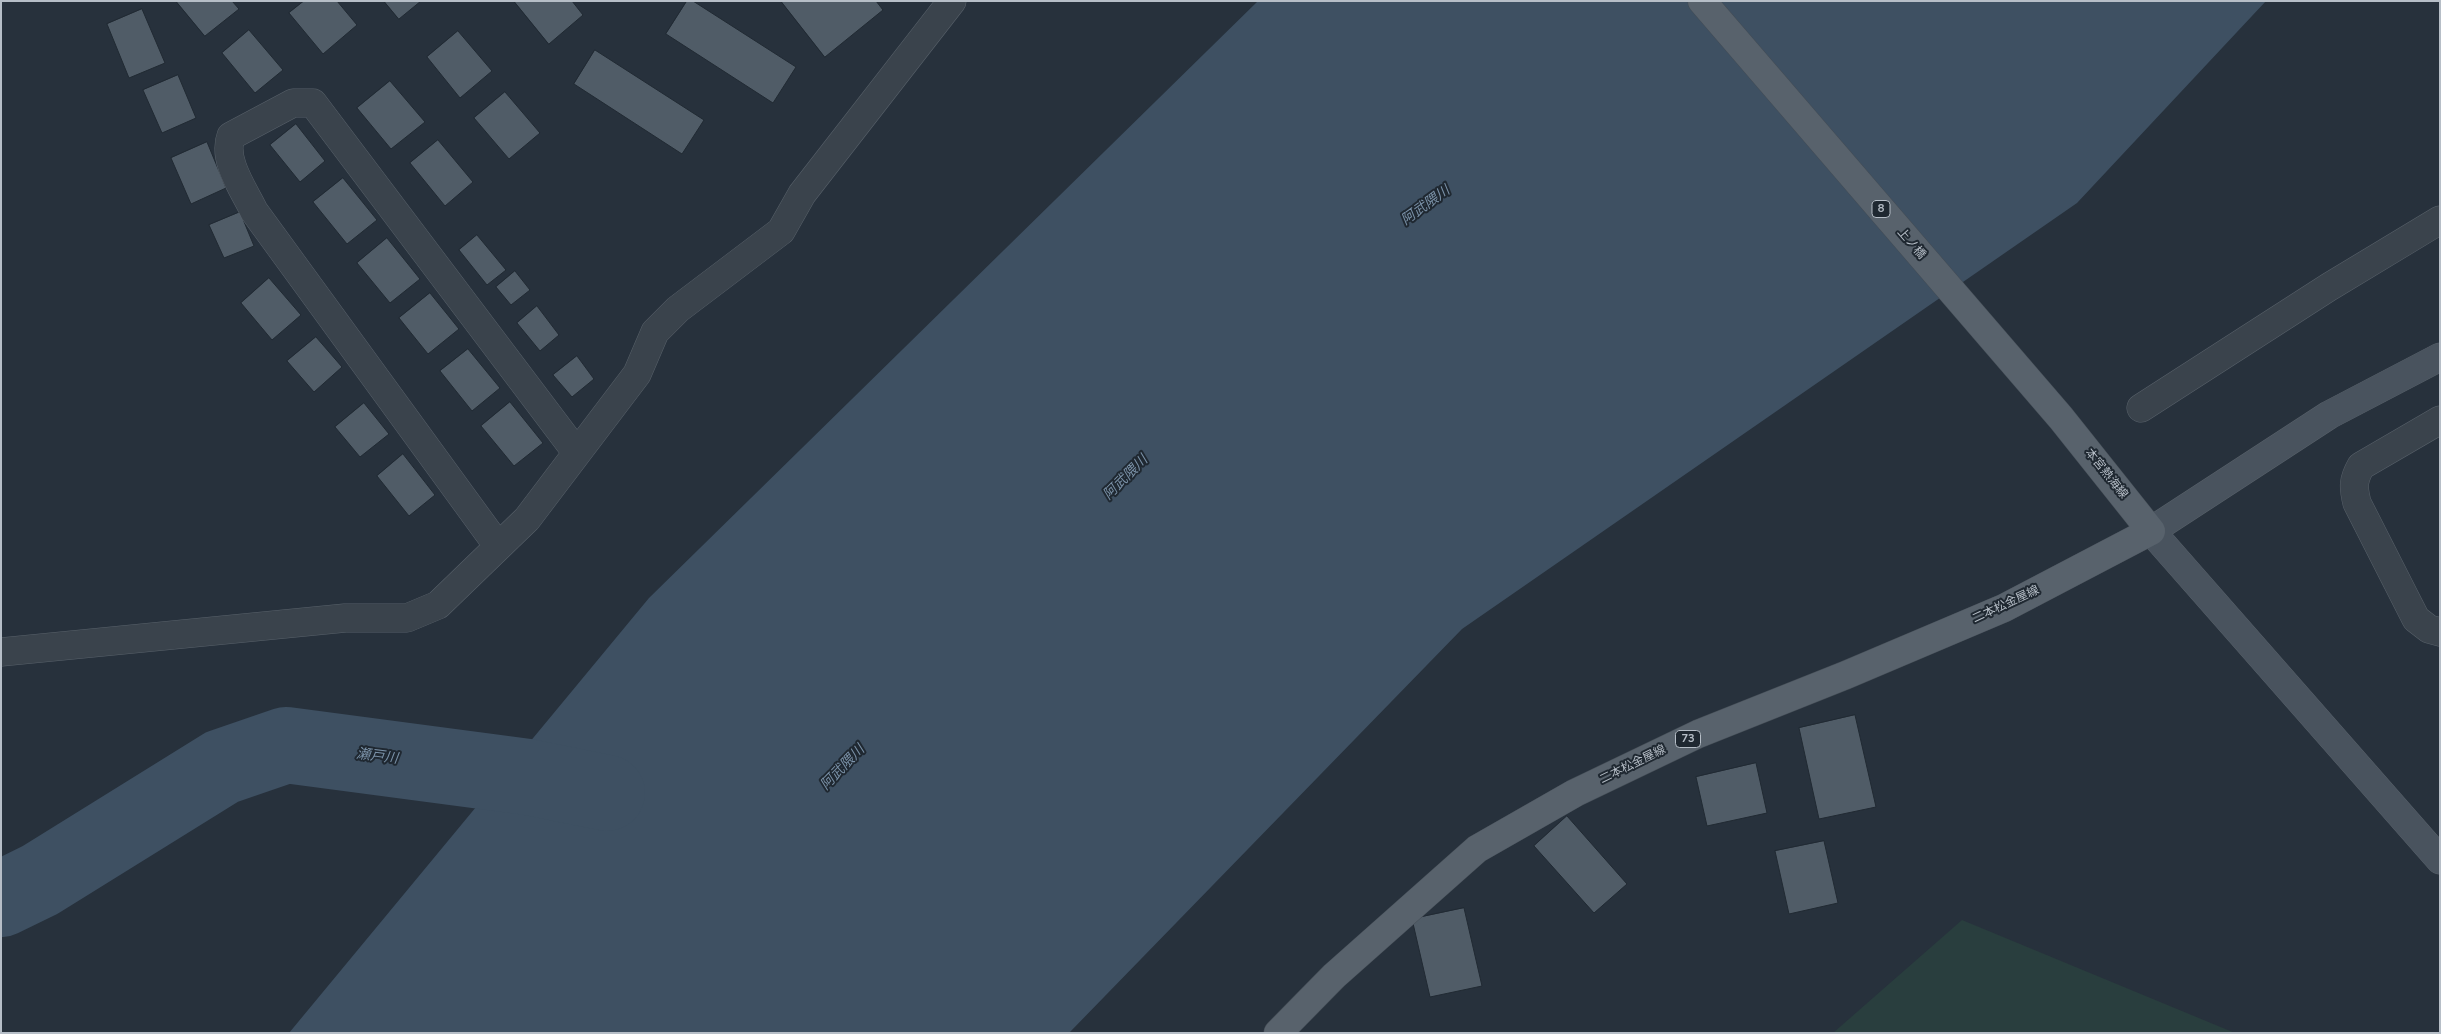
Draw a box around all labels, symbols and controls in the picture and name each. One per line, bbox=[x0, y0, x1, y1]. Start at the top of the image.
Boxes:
water label: 阿武隈川 bbox=[1398, 183, 1454, 229]
road number: 8 bbox=[1872, 200, 1890, 218]
street label: 上ノ橋 bbox=[1894, 226, 1928, 262]
street label: 本宮熱海線 bbox=[2082, 446, 2130, 502]
water label: 阿武隈川 bbox=[1100, 452, 1152, 504]
street label: 二本松金屋線 bbox=[1970, 583, 2042, 627]
road number: 73 bbox=[1676, 731, 1700, 748]
water label: 阿武隈川 bbox=[818, 742, 868, 794]
street label: 二本松金屋線 bbox=[1597, 743, 1669, 787]
water label: 瀬戸川 bbox=[355, 746, 399, 768]

